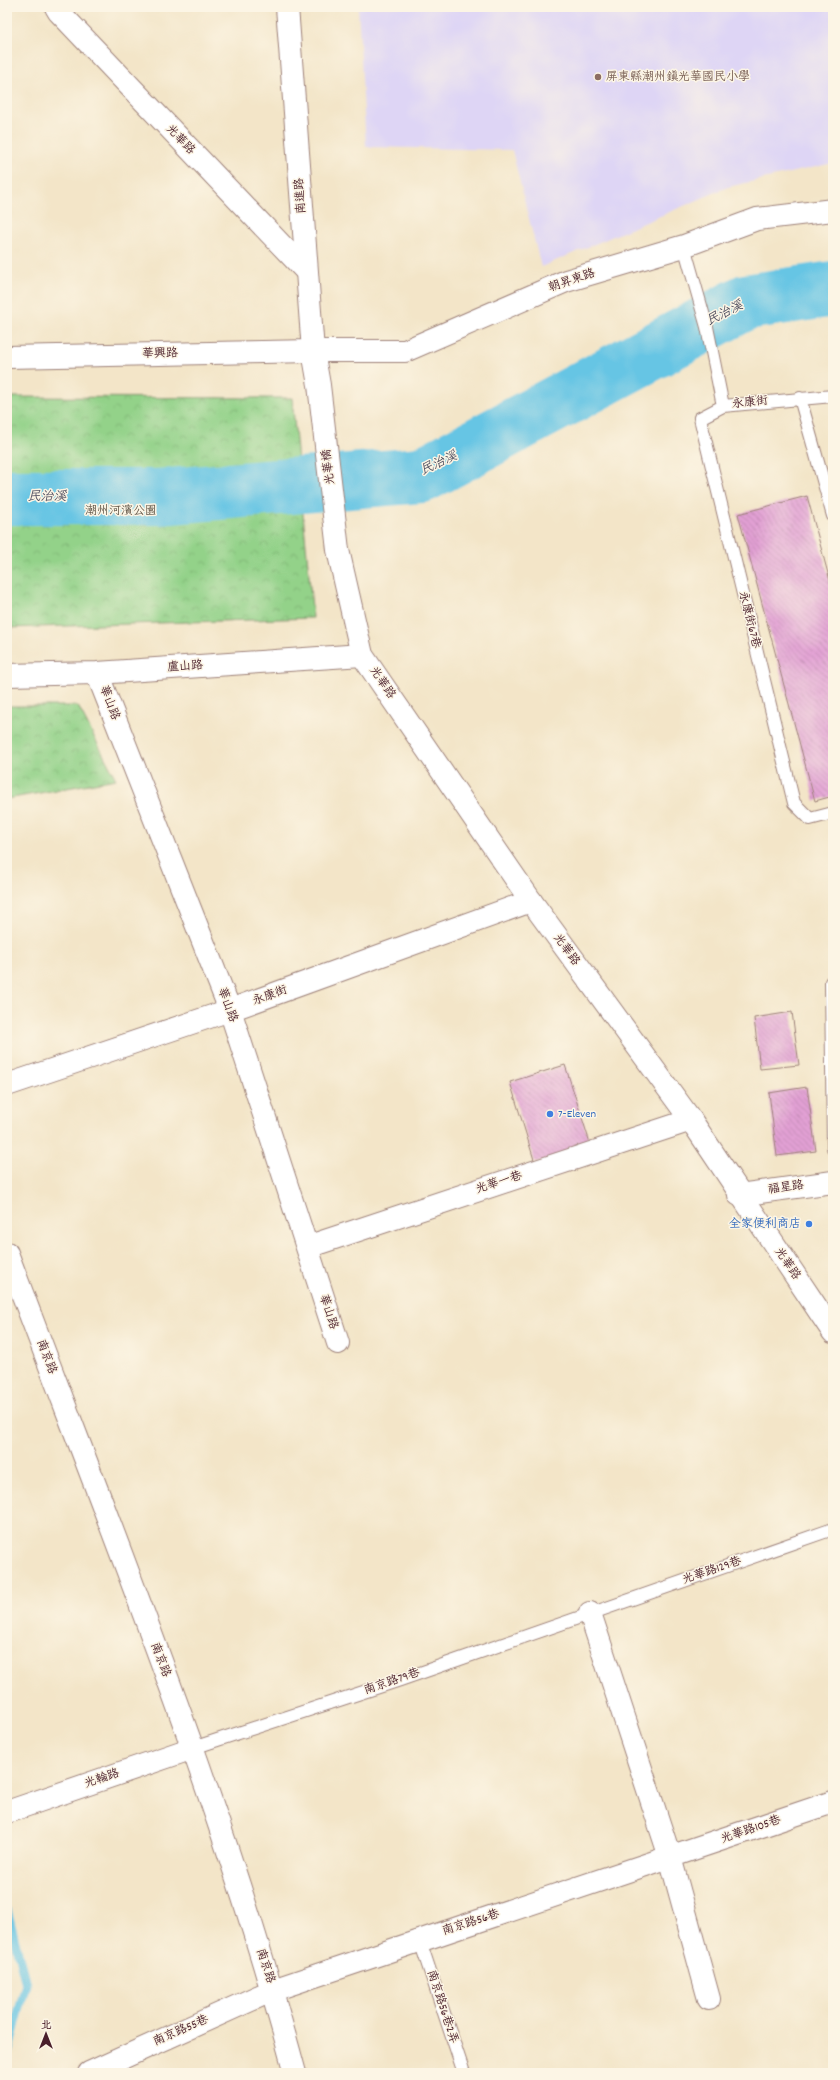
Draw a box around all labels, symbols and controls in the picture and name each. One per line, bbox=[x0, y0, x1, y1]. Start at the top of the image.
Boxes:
place label: 屏東縣潮州鎮光華國民小學 bbox=[606, 69, 750, 86]
marker: 屏東縣潮州鎮光華國民小學 bbox=[593, 72, 603, 82]
street label: 光華路 bbox=[161, 121, 199, 159]
street label: 南進路 bbox=[291, 177, 311, 215]
street label: 朝昇東路 bbox=[547, 265, 597, 297]
water label: 民治溪 bbox=[703, 296, 748, 331]
street label: 華興路 bbox=[142, 345, 178, 363]
street label: 永康街 bbox=[731, 393, 769, 413]
water label: 民治溪 bbox=[417, 447, 462, 481]
street label: 光華橋 bbox=[318, 448, 340, 486]
water label: 民治溪 bbox=[27, 488, 67, 507]
park label: 潮州河濱公園 bbox=[85, 503, 157, 520]
street label: 永康街67巷 bbox=[734, 590, 764, 650]
street label: 盧山路 bbox=[166, 657, 204, 677]
street label: 光華路 bbox=[365, 663, 399, 703]
street label: 華山路 bbox=[95, 683, 123, 723]
street label: 光華路 bbox=[549, 930, 583, 970]
street label: 永康街 bbox=[250, 982, 290, 1010]
street label: 華山路 bbox=[213, 985, 241, 1025]
place label: 7-Eleven bbox=[558, 1106, 597, 1123]
marker: 7-Eleven bbox=[545, 1109, 555, 1119]
street label: 光華一巷 bbox=[474, 1167, 524, 1199]
street label: 福星路 bbox=[767, 1177, 805, 1199]
place label: 全家便利商店 bbox=[729, 1216, 801, 1233]
marker: 全家便利商店 bbox=[804, 1219, 814, 1229]
street label: 光華路 bbox=[770, 1244, 804, 1284]
street label: 華山路 bbox=[314, 1292, 342, 1332]
street label: 南京路 bbox=[32, 1337, 60, 1377]
street label: 光華路129巷 bbox=[680, 1553, 744, 1589]
street label: 南京路 bbox=[146, 1640, 174, 1680]
street label: 南京路79巷 bbox=[362, 1665, 422, 1699]
street label: 光輪路 bbox=[82, 1765, 122, 1793]
street label: 光華路105巷 bbox=[719, 1812, 783, 1848]
street label: 南京路56巷 bbox=[440, 1906, 502, 1940]
street label: 南京路 bbox=[251, 1946, 279, 1986]
street label: 南京路56巷2弄 bbox=[422, 1968, 462, 2046]
street label: 南京路55巷 bbox=[151, 2011, 211, 2051]
north arrow bbox=[26, 2014, 66, 2054]
text: 北 bbox=[41, 2018, 52, 2034]

